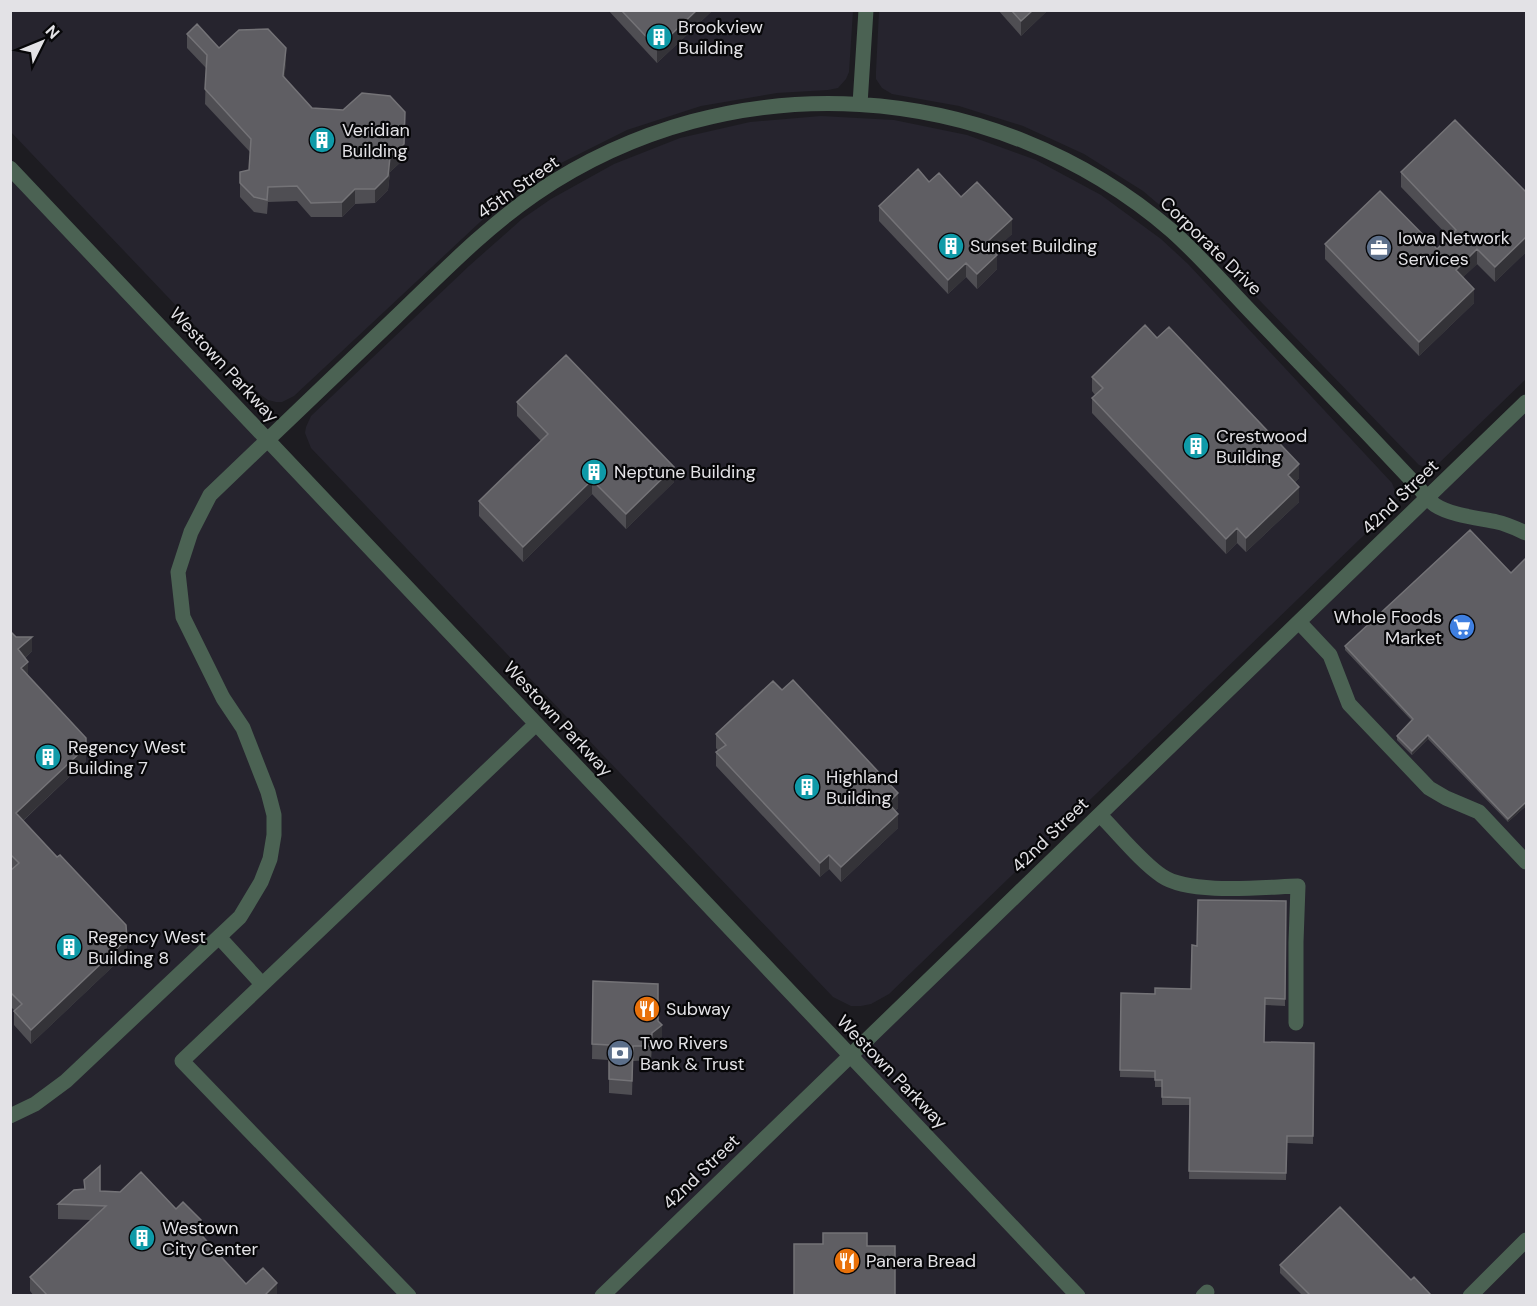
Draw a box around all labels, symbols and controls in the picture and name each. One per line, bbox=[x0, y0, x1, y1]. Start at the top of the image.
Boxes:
north arrow bbox=[12, 12, 72, 72]
place label: Brookview Building bbox=[678, 15, 763, 60]
text: N bbox=[41, 21, 64, 44]
building icon: Brookview Building bbox=[644, 22, 674, 52]
place label: Veridian Building bbox=[342, 118, 410, 163]
building icon: Veridian Building bbox=[307, 125, 337, 155]
street label: 45th Street bbox=[472, 150, 564, 224]
street label: Corporate Drive bbox=[1155, 191, 1267, 301]
place label: Iowa Network Services bbox=[1398, 226, 1510, 271]
building icon: Sunset Building bbox=[936, 231, 966, 261]
office icon: Iowa Network Services bbox=[1364, 233, 1394, 263]
place label: Sunset Building bbox=[970, 234, 1097, 258]
street label: Westown Parkway bbox=[164, 302, 284, 428]
place label: Crestwood Building bbox=[1216, 424, 1307, 469]
building icon: Crestwood Building bbox=[1181, 431, 1211, 461]
street label: 42nd Street bbox=[1356, 454, 1444, 540]
building icon: Neptune Building bbox=[579, 457, 609, 487]
place label: Neptune Building bbox=[614, 460, 756, 484]
place label: Whole Foods Market bbox=[1334, 605, 1442, 650]
supermarket icon: Whole Foods Market bbox=[1447, 612, 1477, 642]
street label: Westown Parkway bbox=[498, 656, 618, 782]
place label: Regency West Building 7 bbox=[68, 735, 186, 780]
building icon: Regency West Building 7 bbox=[33, 742, 63, 772]
place label: Highland Building bbox=[826, 765, 898, 810]
building icon: Highland Building bbox=[792, 772, 822, 802]
street label: 42nd Street bbox=[1006, 792, 1094, 878]
place label: Regency West Building 8 bbox=[88, 925, 206, 970]
building icon: Regency West Building 8 bbox=[54, 932, 84, 962]
restaurant icon: Subway bbox=[632, 994, 662, 1024]
place label: Subway bbox=[666, 997, 731, 1021]
street label: Westown Parkway bbox=[831, 1010, 953, 1134]
place label: Two Rivers Bank & Trust bbox=[640, 1031, 745, 1076]
bank icon: Two Rivers Bank & Trust bbox=[605, 1038, 635, 1068]
street label: 42nd Street bbox=[657, 1129, 745, 1215]
place label: Westown City Center bbox=[162, 1216, 259, 1261]
building icon: Westown City Center bbox=[127, 1223, 157, 1253]
restaurant icon: Panera Bread bbox=[832, 1246, 862, 1276]
place label: Panera Bread bbox=[866, 1249, 976, 1273]

